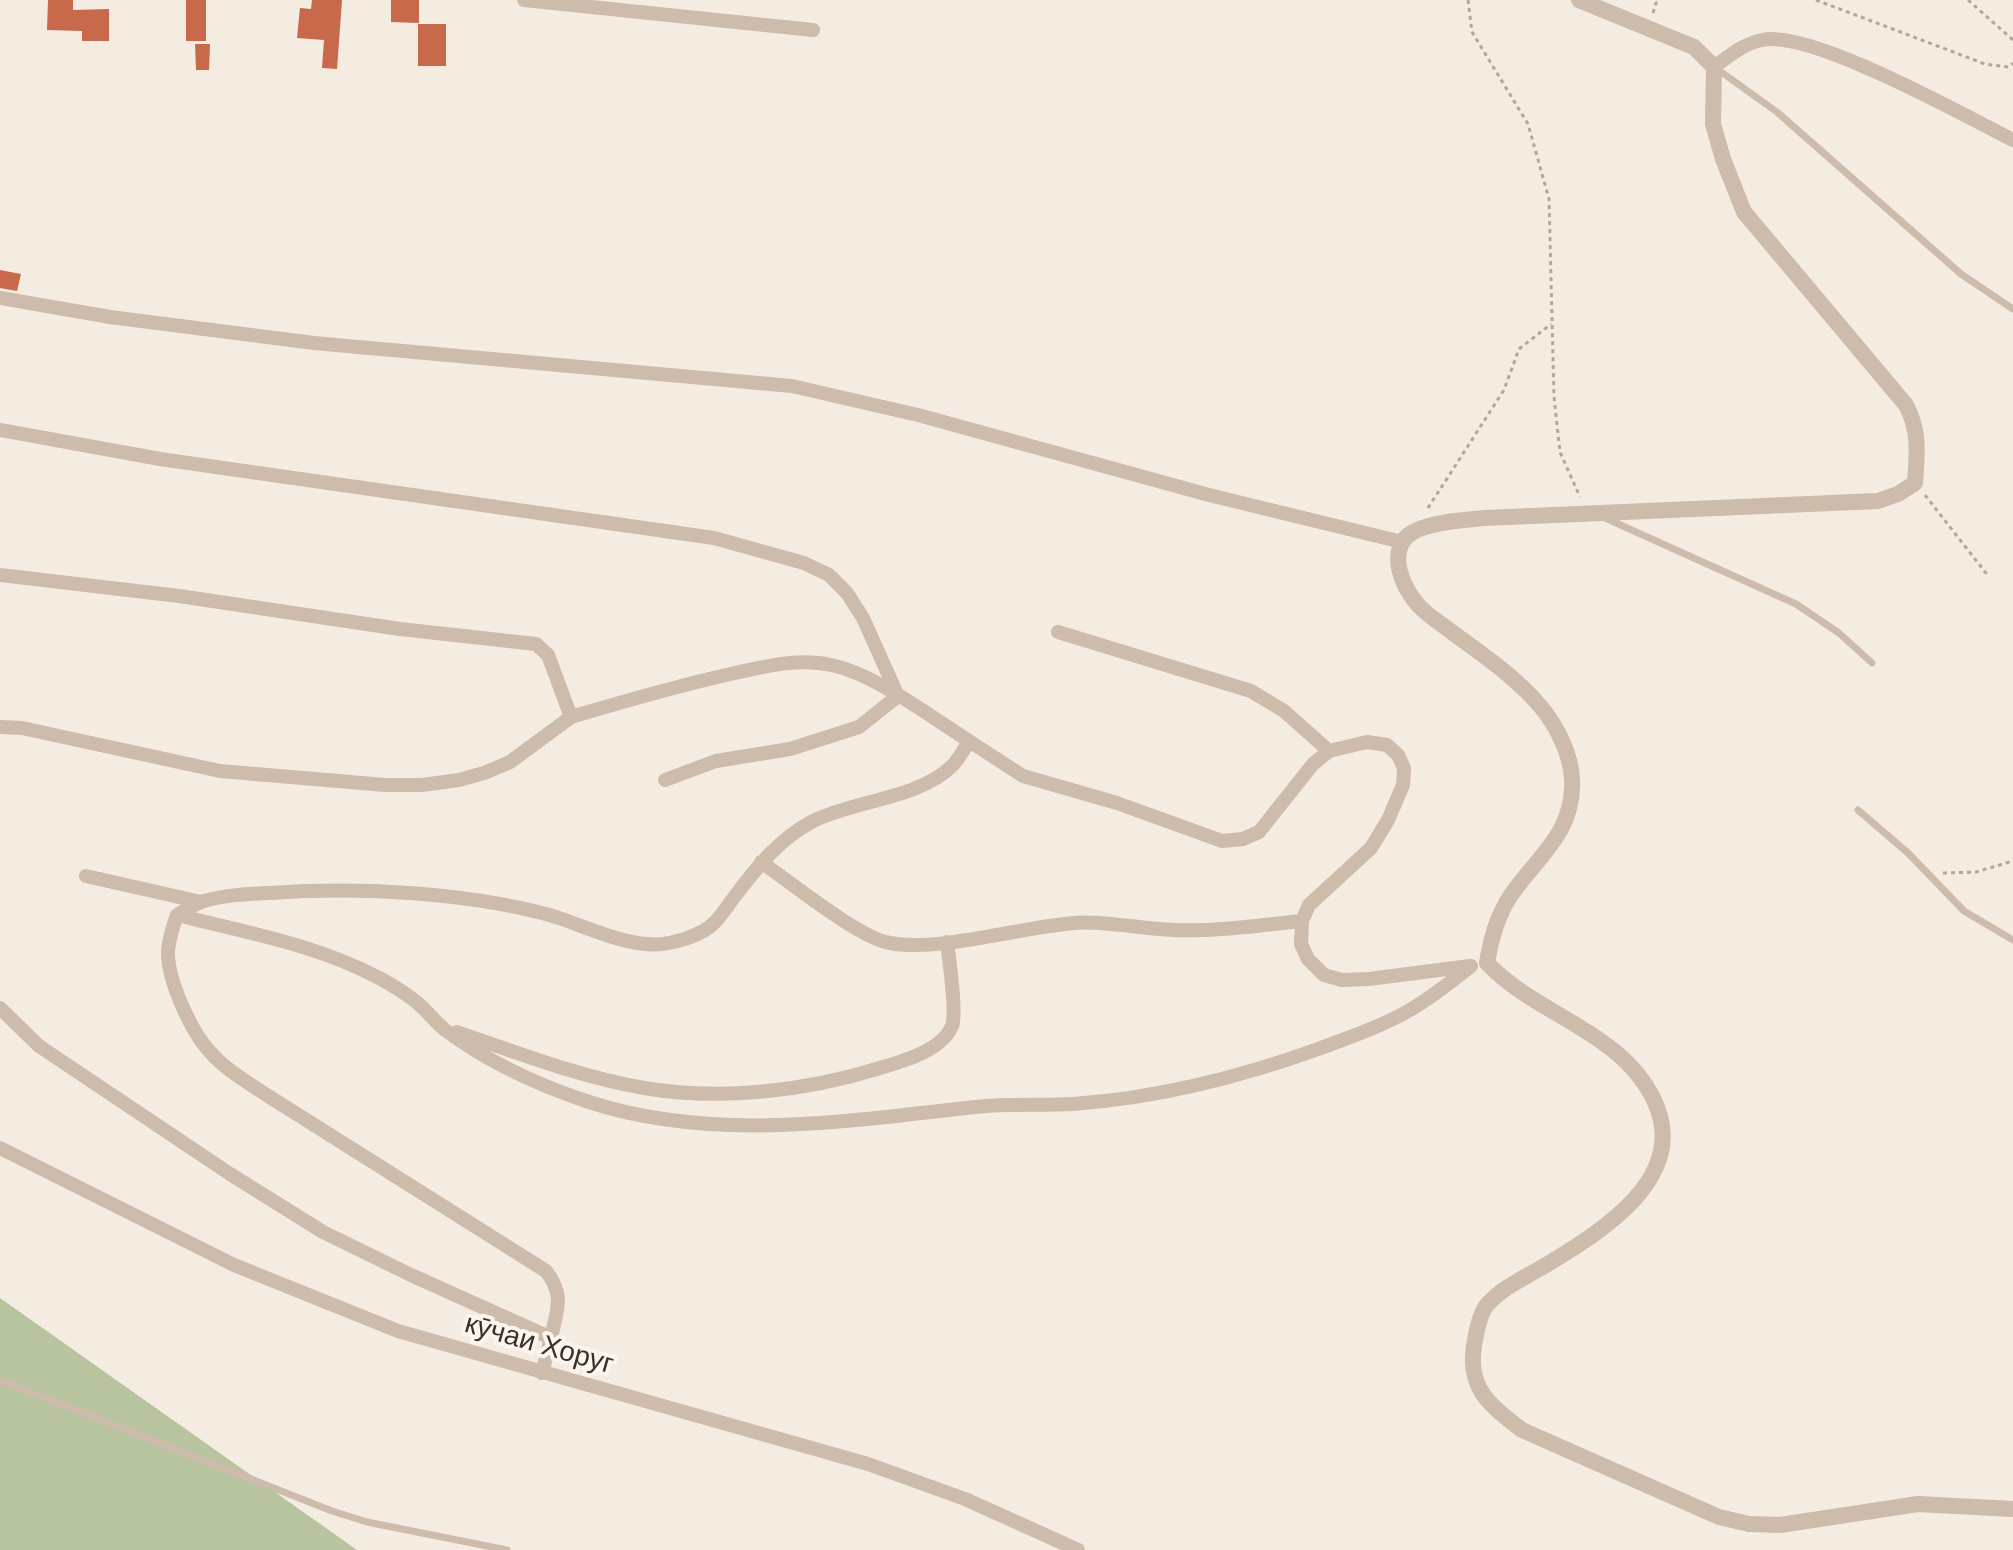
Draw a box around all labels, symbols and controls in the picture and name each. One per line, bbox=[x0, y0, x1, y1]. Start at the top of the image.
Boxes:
street label: кӯчаи Хоруг bbox=[461, 1308, 617, 1382]

